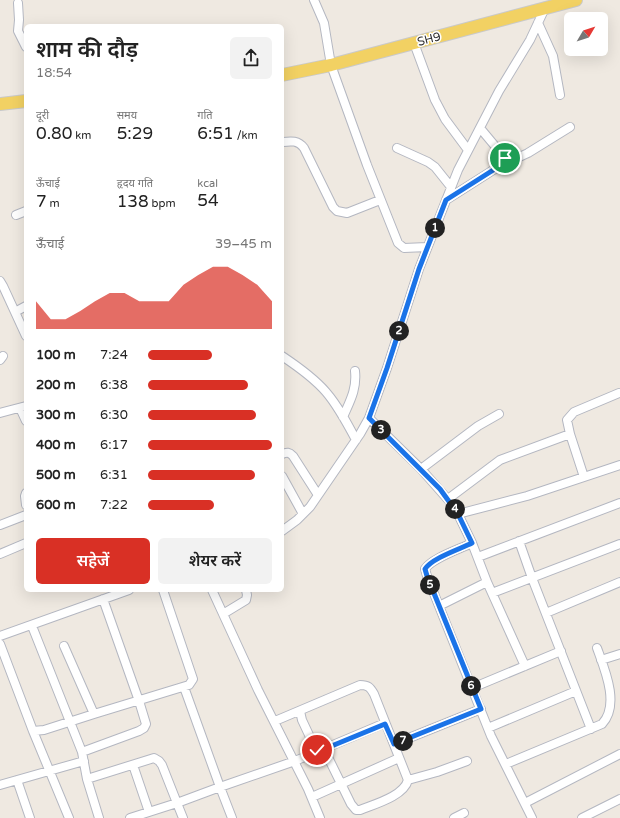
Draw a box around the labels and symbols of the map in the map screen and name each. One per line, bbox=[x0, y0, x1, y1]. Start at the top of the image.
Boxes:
north arrow bbox=[564, 12, 608, 56]
street label: SH9 bbox=[416, 29, 442, 49]
pin bbox=[488, 141, 522, 175]
pin: 1 bbox=[425, 218, 445, 238]
pin: 2 bbox=[389, 321, 409, 341]
pin: 3 bbox=[371, 420, 391, 440]
pin: 4 bbox=[445, 499, 465, 519]
pin: 5 bbox=[420, 575, 440, 595]
pin: 6 bbox=[461, 676, 481, 696]
pin: 7 bbox=[393, 731, 413, 751]
pin bbox=[300, 733, 334, 767]

